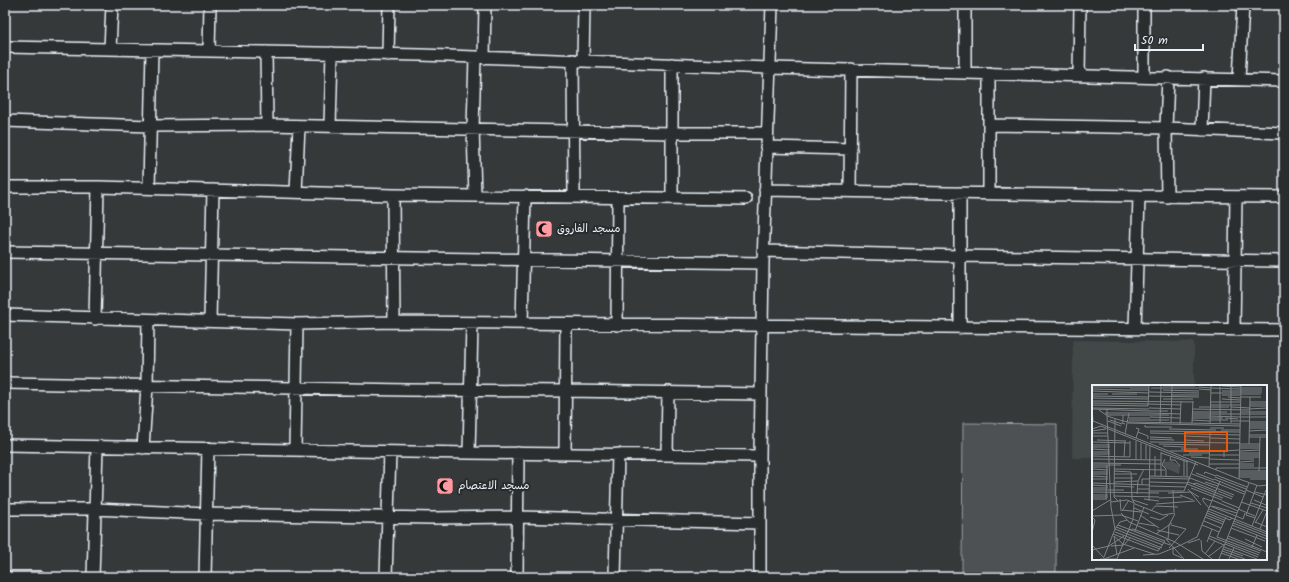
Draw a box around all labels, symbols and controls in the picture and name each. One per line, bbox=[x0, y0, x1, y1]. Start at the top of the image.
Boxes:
scale bar bbox=[1135, 26, 1203, 52]
text: 50 m bbox=[1141, 31, 1168, 50]
mosque icon: مسجد الفاروق bbox=[534, 219, 554, 239]
place label: مسجد الفاروق bbox=[557, 220, 621, 238]
inset map bbox=[1092, 385, 1267, 560]
mosque icon: مسجد الاعتصام bbox=[435, 476, 455, 496]
place label: مسجد الاعتصام bbox=[458, 477, 530, 495]

